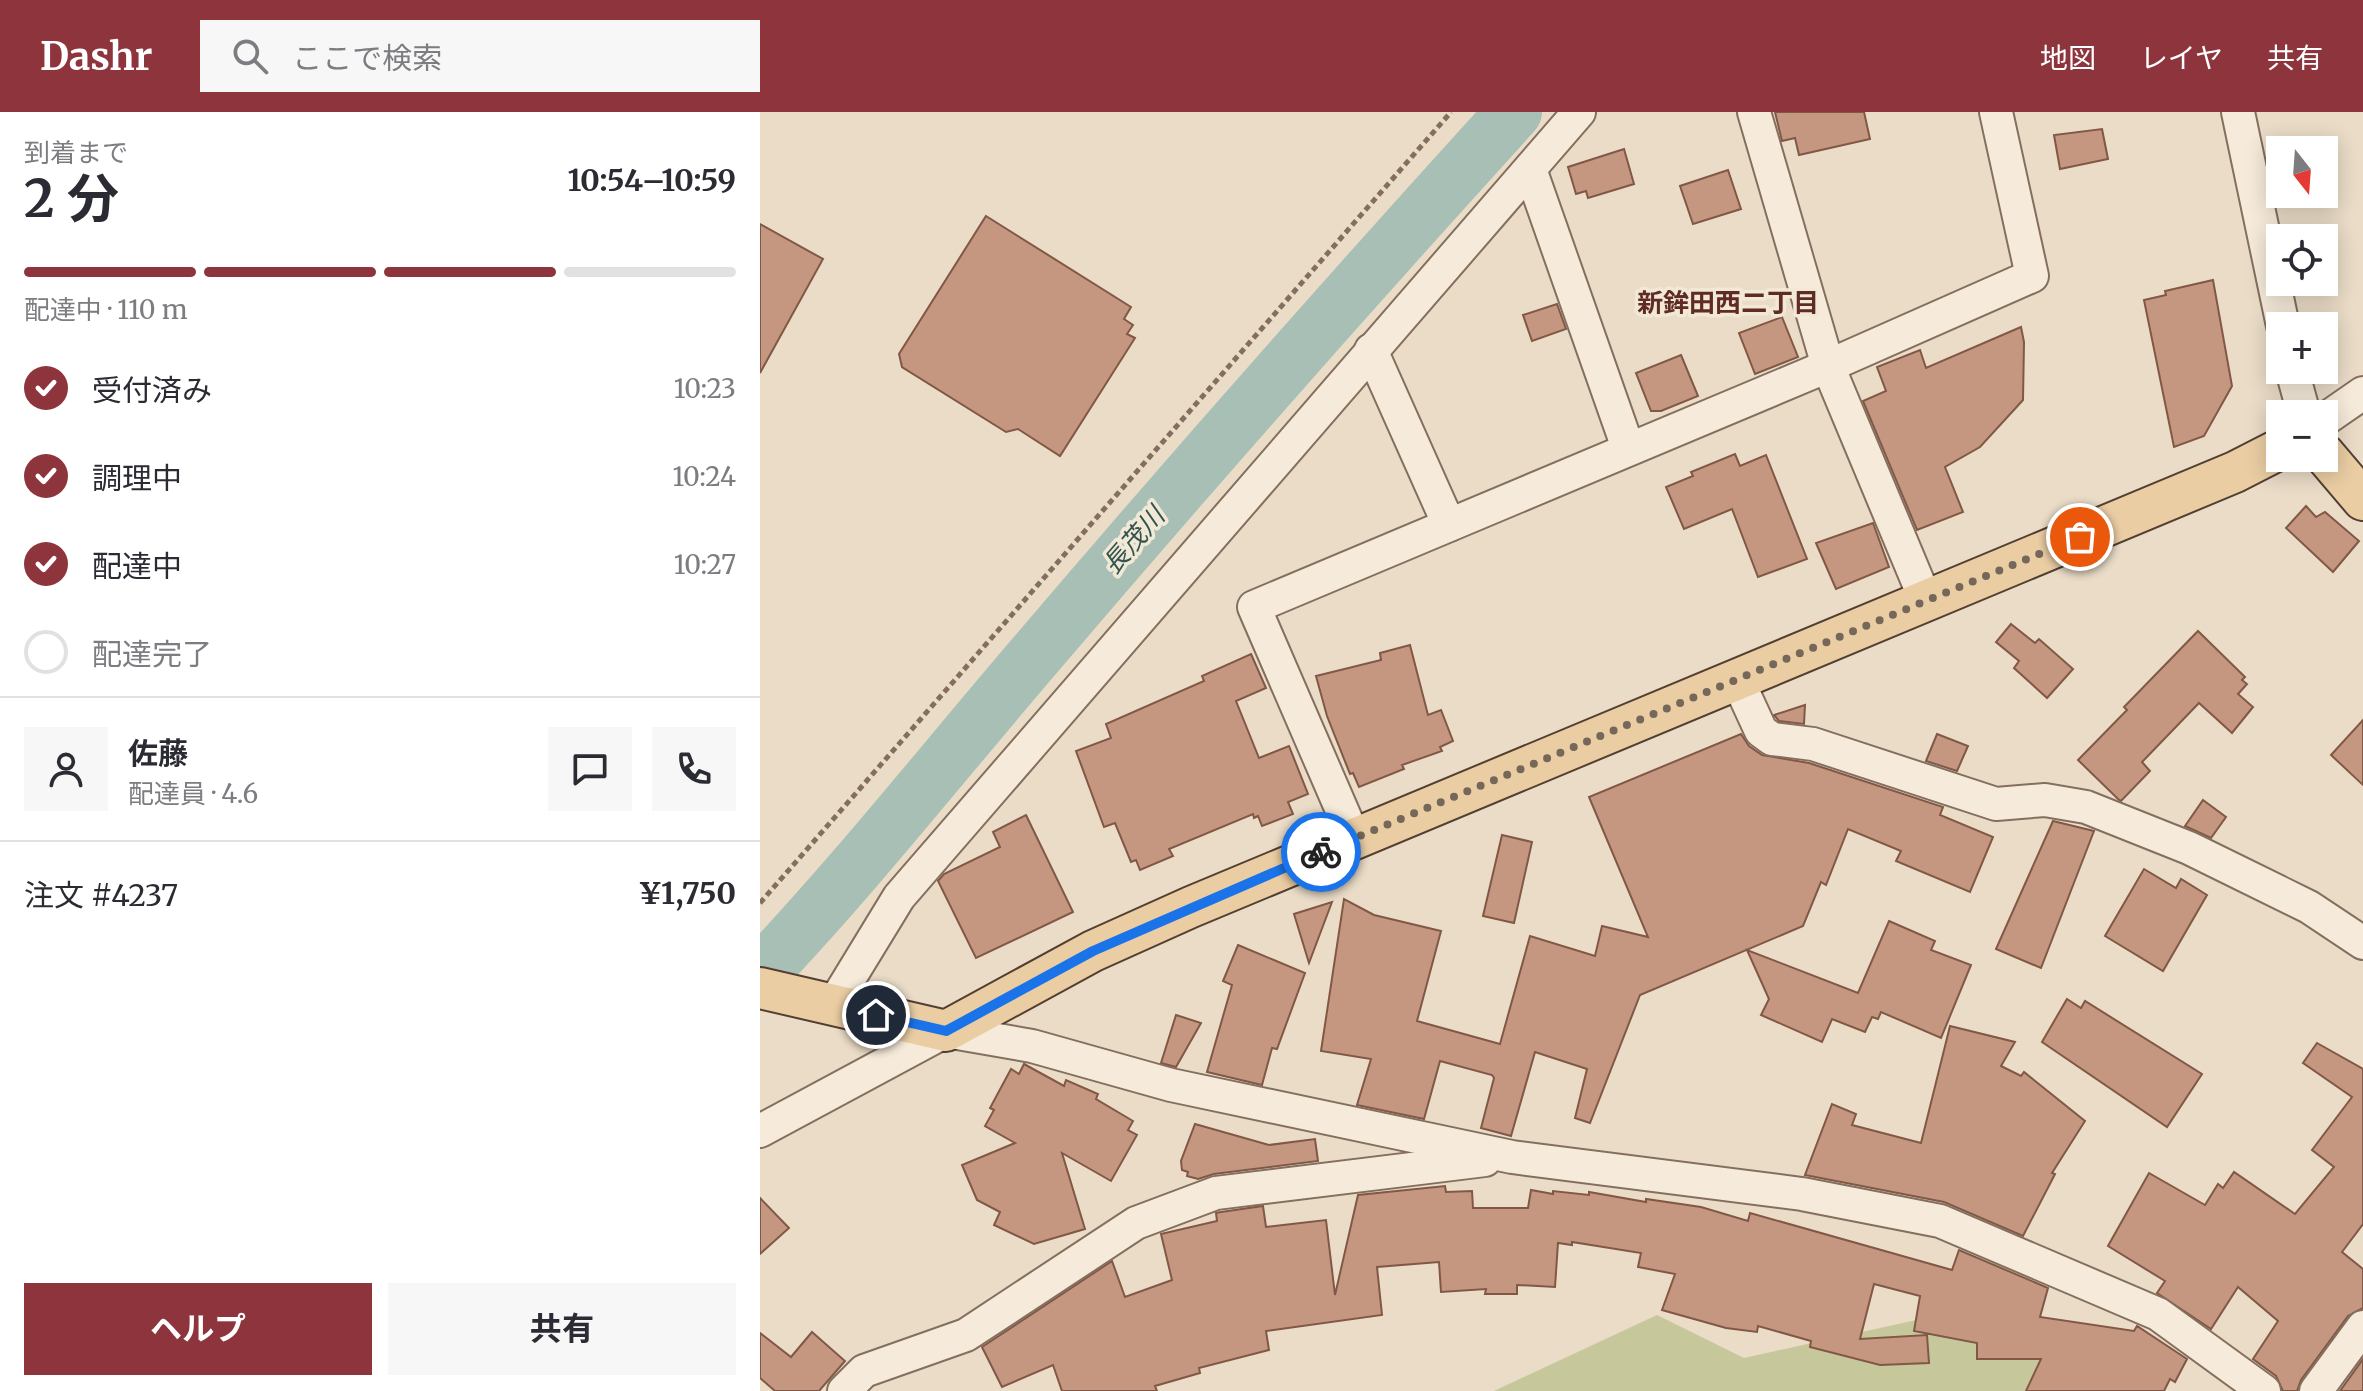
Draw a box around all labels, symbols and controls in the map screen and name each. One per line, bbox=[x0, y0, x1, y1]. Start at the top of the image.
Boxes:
search box bbox=[200, 20, 760, 92]
text: Dashr bbox=[40, 33, 152, 80]
icon: search bbox=[228, 34, 272, 78]
text: ここで検索 bbox=[292, 39, 442, 77]
text: 地図 bbox=[2040, 40, 2096, 76]
text: レイヤ bbox=[2140, 40, 2223, 76]
text: 共有 bbox=[2267, 40, 2323, 76]
text: 到着まで bbox=[24, 136, 128, 169]
north arrow bbox=[2266, 136, 2338, 208]
map controls bbox=[2266, 136, 2338, 472]
text: 10:54–10:59 bbox=[567, 161, 736, 199]
text: 2 分 bbox=[24, 166, 119, 231]
button: locate bbox=[2266, 224, 2338, 296]
district label: 新鉾田西二丁目 bbox=[1637, 286, 1819, 319]
text: 配達中 · 110 m bbox=[24, 293, 188, 326]
button: + bbox=[2266, 312, 2338, 384]
icon: check bbox=[24, 366, 68, 410]
text: 受付済み bbox=[92, 371, 212, 409]
text: 10:23 bbox=[674, 372, 736, 405]
button: − bbox=[2266, 400, 2338, 472]
icon: check bbox=[24, 454, 68, 498]
text: 調理中 bbox=[92, 459, 182, 497]
text: 10:24 bbox=[672, 460, 736, 493]
water label: 長茂川 bbox=[1095, 497, 1173, 580]
pin bbox=[2046, 503, 2114, 571]
icon: bag bbox=[2058, 515, 2102, 559]
icon: check bbox=[24, 542, 68, 586]
text: 配達中 bbox=[92, 547, 182, 585]
text: 10:27 bbox=[674, 548, 736, 581]
text: 配達完了 bbox=[92, 635, 212, 673]
button: person bbox=[24, 727, 108, 811]
button: chat bbox=[548, 727, 632, 811]
button: phone bbox=[652, 727, 736, 811]
text: 佐藤 bbox=[128, 734, 188, 772]
text: 配達員 · 4.6 bbox=[128, 777, 258, 810]
courier bbox=[1281, 812, 1361, 892]
icon: bike bbox=[1299, 830, 1343, 874]
text: ¥1,750 bbox=[638, 874, 736, 912]
text: 注文 #4237 bbox=[24, 876, 178, 914]
pin bbox=[842, 981, 910, 1049]
icon: home bbox=[854, 993, 898, 1037]
button: ヘルプ bbox=[24, 1283, 372, 1375]
button: 共有 bbox=[388, 1283, 736, 1375]

